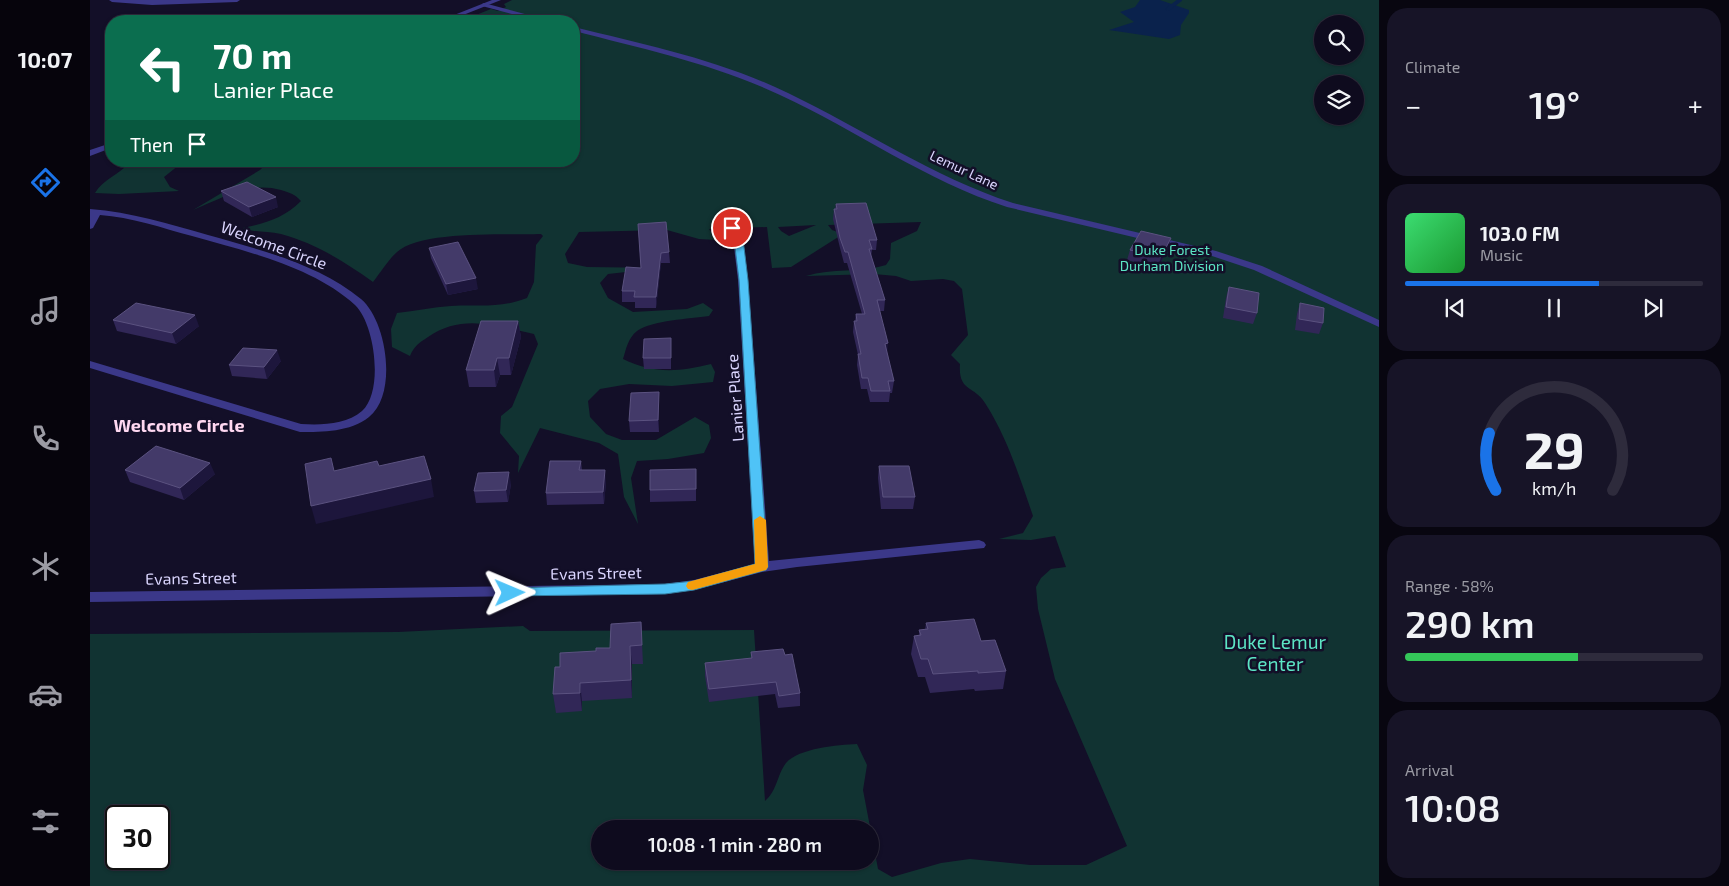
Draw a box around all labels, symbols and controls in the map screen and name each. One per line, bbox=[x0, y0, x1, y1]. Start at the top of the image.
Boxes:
map controls bbox=[1314, 15, 1364, 125]
button: search bbox=[1314, 15, 1364, 65]
text: 70 m bbox=[213, 34, 292, 76]
icon: left bbox=[130, 35, 195, 100]
text: 10:07 bbox=[18, 46, 72, 72]
text: Climate bbox=[1405, 57, 1460, 76]
button: layers bbox=[1314, 75, 1364, 125]
text: Lanier Place bbox=[213, 76, 334, 102]
text: 19° bbox=[1529, 81, 1580, 127]
text: − bbox=[1405, 88, 1421, 122]
text: + bbox=[1688, 88, 1703, 122]
icon: arrive bbox=[183, 130, 211, 158]
text: Then bbox=[130, 133, 173, 156]
street label: Lemur Lane bbox=[927, 146, 1001, 193]
icon: directions bbox=[28, 165, 63, 200]
pin bbox=[711, 207, 753, 249]
icon: arrive bbox=[718, 214, 746, 242]
street label: Welcome Circle bbox=[218, 217, 330, 273]
text: 103.0 FM bbox=[1480, 222, 1560, 245]
park label: Duke Forest Durham Division bbox=[1120, 241, 1224, 274]
text: Music bbox=[1480, 245, 1523, 264]
icon: music bbox=[28, 293, 63, 328]
icon: previous bbox=[1441, 294, 1469, 322]
icon: pause bbox=[1540, 294, 1568, 322]
icon: next bbox=[1639, 294, 1667, 322]
street label: Lanier Place bbox=[722, 354, 747, 442]
district label: Welcome Circle bbox=[113, 414, 245, 436]
text: 29 bbox=[1524, 417, 1584, 479]
icon: phone bbox=[28, 421, 63, 456]
text: km/h bbox=[1532, 477, 1576, 499]
icon: climate bbox=[28, 549, 63, 584]
street label: Evans Street bbox=[550, 562, 642, 583]
position arrow bbox=[483, 566, 535, 618]
street label: Evans Street bbox=[145, 567, 237, 588]
text: Range · 58% bbox=[1405, 576, 1494, 595]
text: 290 km bbox=[1405, 600, 1535, 646]
park label: Duke Lemur Center bbox=[1224, 630, 1327, 675]
icon: car bbox=[28, 677, 63, 712]
text: Arrival bbox=[1405, 760, 1454, 779]
text: 10:08 bbox=[1405, 784, 1501, 830]
icon: filters bbox=[28, 804, 63, 839]
speed limit sign: 30 bbox=[105, 805, 170, 870]
text: 10:08 · 1 min · 280 m bbox=[648, 833, 822, 856]

